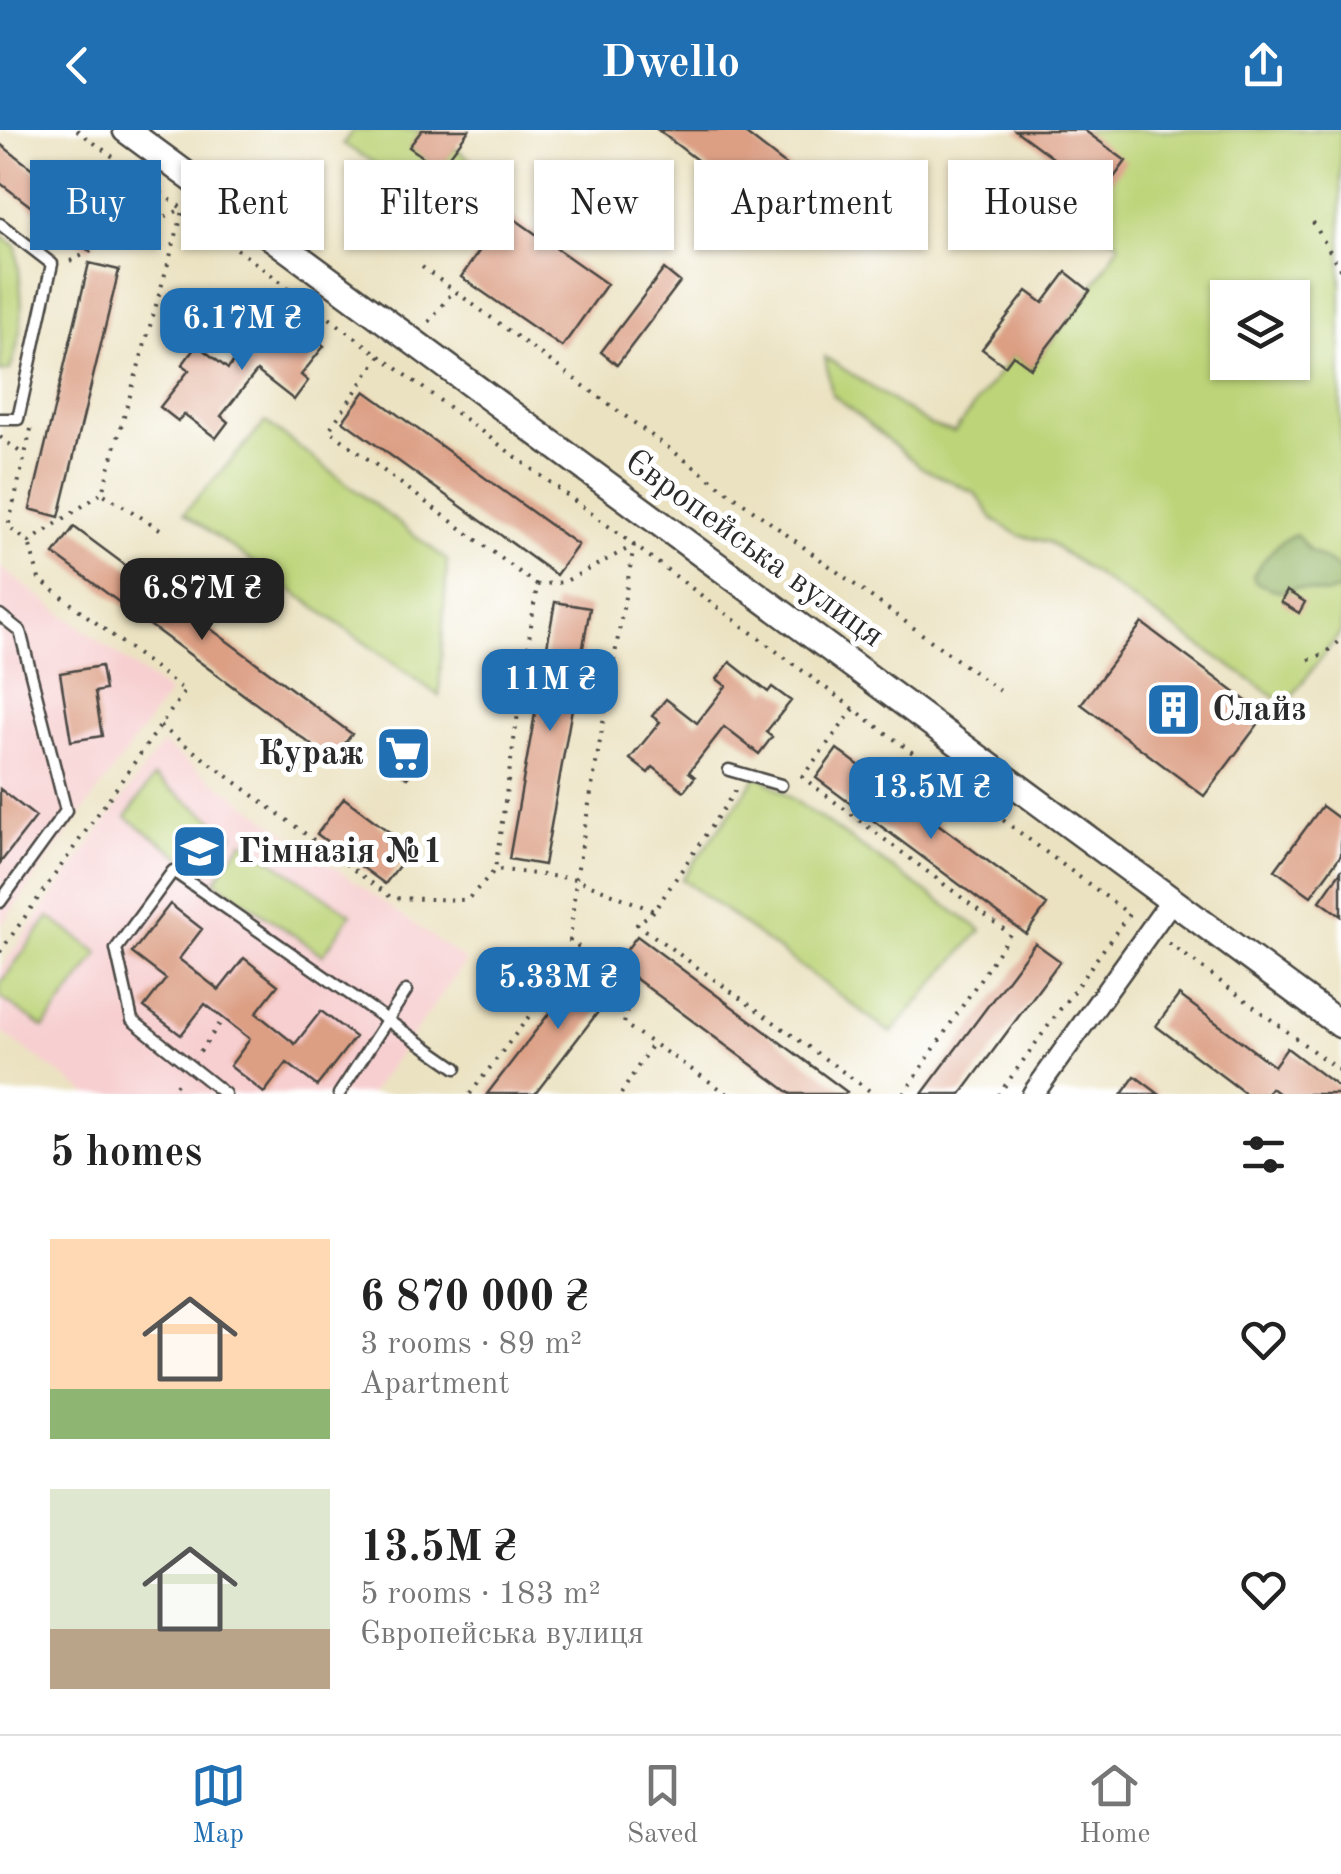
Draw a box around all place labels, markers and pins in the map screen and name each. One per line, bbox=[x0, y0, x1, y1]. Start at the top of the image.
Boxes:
pin: 6.17M ₴ bbox=[150, 288, 334, 373]
pin: 6.87M ₴ bbox=[110, 558, 294, 643]
pin: 11M ₴ bbox=[480, 649, 620, 734]
building icon: Слайз bbox=[1143, 680, 1203, 740]
place label: Слайз bbox=[1212, 693, 1306, 728]
supermarket icon: Кураж bbox=[373, 724, 433, 784]
place label: Кураж bbox=[258, 737, 364, 772]
pin: 13.5M ₴ bbox=[839, 757, 1023, 842]
school or university icon: Гімназія №1 bbox=[169, 822, 229, 882]
place label: Гімназія №1 bbox=[238, 835, 443, 870]
pin: 5.33M ₴ bbox=[466, 947, 650, 1032]

